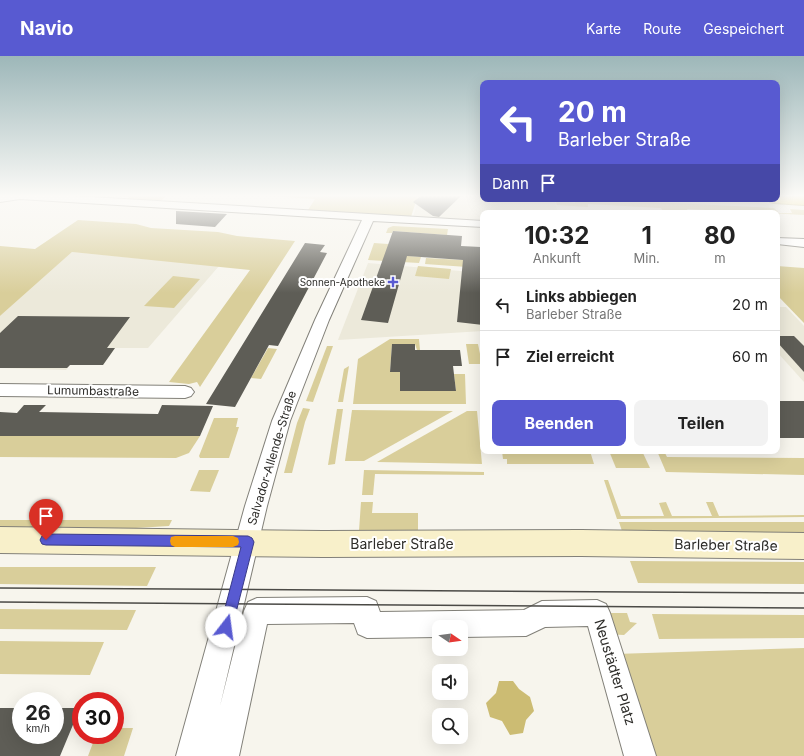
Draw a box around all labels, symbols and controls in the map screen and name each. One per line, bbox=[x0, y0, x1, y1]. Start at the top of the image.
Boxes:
text: Navio bbox=[20, 17, 73, 40]
text: Karte bbox=[586, 20, 621, 37]
text: Route bbox=[643, 20, 681, 37]
text: Gespeichert bbox=[703, 20, 784, 37]
text: 20 m bbox=[558, 95, 627, 129]
icon: left bbox=[492, 96, 544, 148]
text: Barleber Straße bbox=[558, 129, 691, 150]
icon: arrive bbox=[537, 172, 559, 194]
text: Dann bbox=[492, 174, 529, 193]
text: 10:32 bbox=[524, 221, 589, 250]
text: 1 bbox=[641, 221, 652, 250]
text: 80 bbox=[704, 221, 736, 250]
text: Ankunft bbox=[533, 250, 581, 266]
text: Min. bbox=[634, 250, 660, 266]
text: m bbox=[714, 250, 726, 266]
place label: Sonnen-Apotheke bbox=[300, 276, 385, 288]
marker: Sonnen-Apotheke bbox=[388, 277, 398, 287]
text: Links abbiegen bbox=[526, 287, 637, 306]
icon: left bbox=[492, 294, 514, 316]
text: 20 m bbox=[732, 295, 768, 314]
text: Barleber Straße bbox=[526, 306, 622, 322]
icon: arrive bbox=[492, 346, 514, 368]
text: Ziel erreicht bbox=[526, 347, 614, 366]
text: 60 m bbox=[732, 347, 768, 366]
street label: Lumumbastraße bbox=[47, 382, 139, 399]
street label: Salvador-Allende-Straße bbox=[244, 389, 299, 527]
button: Beenden bbox=[492, 400, 626, 446]
button: Teilen bbox=[634, 400, 768, 446]
pin bbox=[29, 499, 63, 540]
icon: arrive bbox=[35, 505, 57, 527]
street label: Barleber Straße bbox=[350, 535, 454, 552]
street label: Barleber Straße bbox=[674, 535, 778, 554]
position arrow bbox=[205, 606, 247, 648]
street label: Neustädter Platz bbox=[591, 617, 640, 727]
north arrow bbox=[432, 620, 468, 656]
map controls bbox=[432, 620, 468, 744]
button: sound bbox=[432, 664, 468, 700]
speed limit sign: 30 bbox=[72, 692, 124, 744]
text: 26 bbox=[25, 701, 51, 725]
button: search bbox=[432, 708, 468, 744]
text: km/h bbox=[26, 722, 50, 734]

